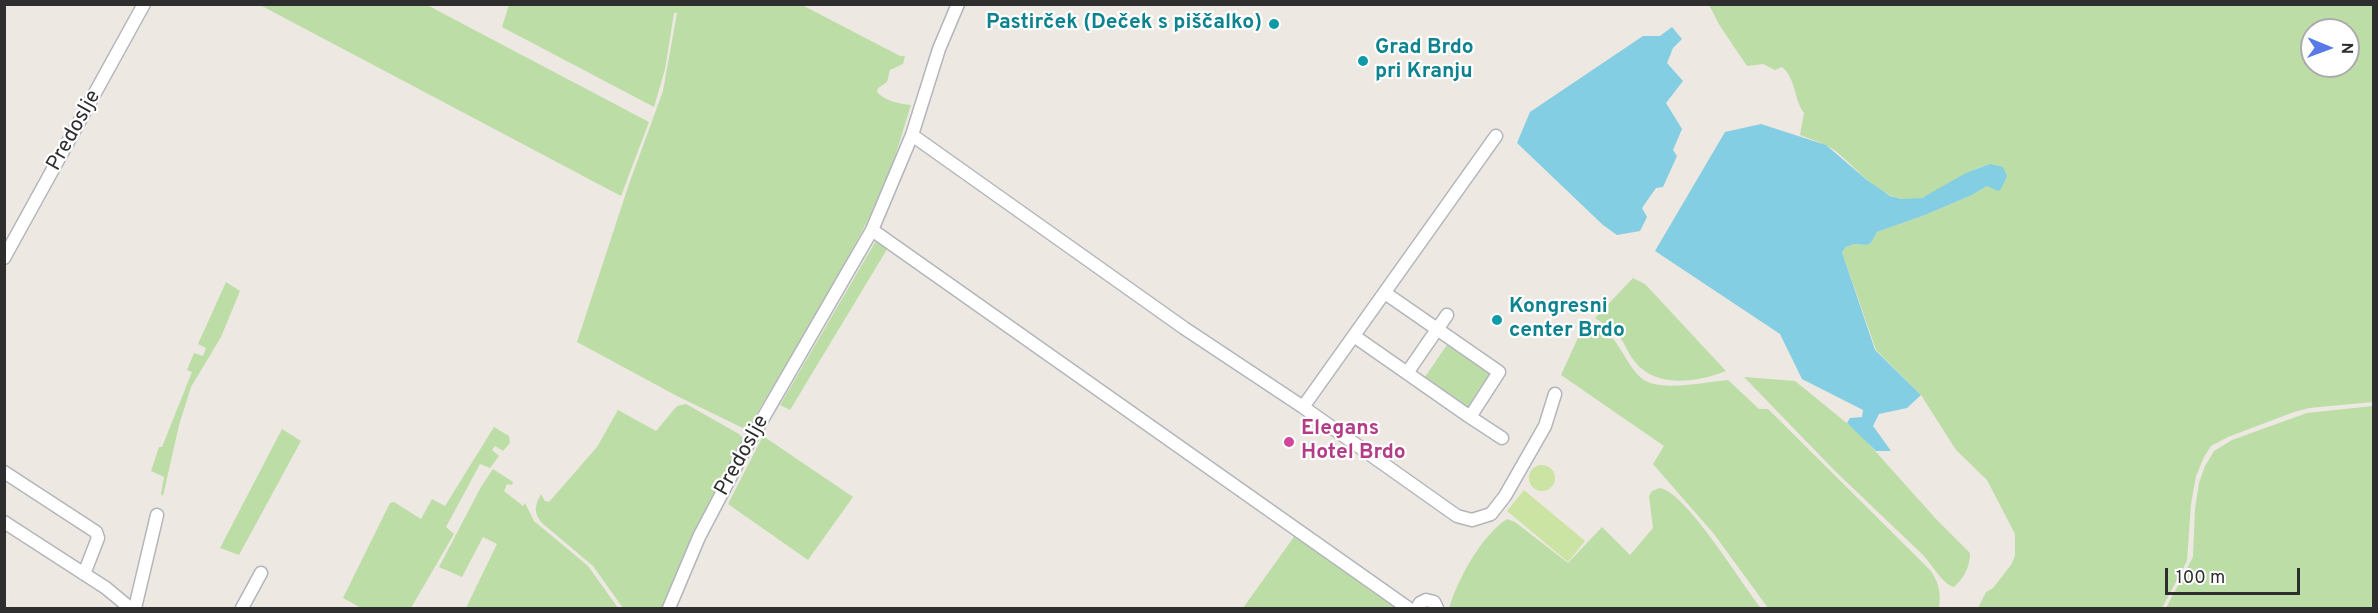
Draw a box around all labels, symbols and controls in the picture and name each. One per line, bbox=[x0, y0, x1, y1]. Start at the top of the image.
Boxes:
place label: Pastirček (Deček s piščalko) bbox=[986, 11, 1262, 37]
marker: Pastirček (Deček s piščalko) bbox=[1267, 17, 1281, 31]
north arrow bbox=[2300, 18, 2360, 78]
place label: Grad Brdo pri Kranju bbox=[1375, 36, 1474, 86]
text: N bbox=[2336, 42, 2356, 54]
marker: Grad Brdo pri Kranju bbox=[1356, 54, 1370, 68]
street label: Predoslje bbox=[43, 86, 107, 176]
place label: Kongresni center Brdo bbox=[1509, 295, 1625, 345]
marker: Kongresni center Brdo bbox=[1490, 313, 1504, 327]
street label: Predoslje bbox=[711, 411, 775, 501]
place label: Elegans Hotel Brdo bbox=[1301, 417, 1406, 467]
marker: Elegans Hotel Brdo bbox=[1282, 435, 1296, 449]
scale bar bbox=[2168, 556, 2303, 594]
text: 100 m bbox=[2176, 567, 2225, 590]

